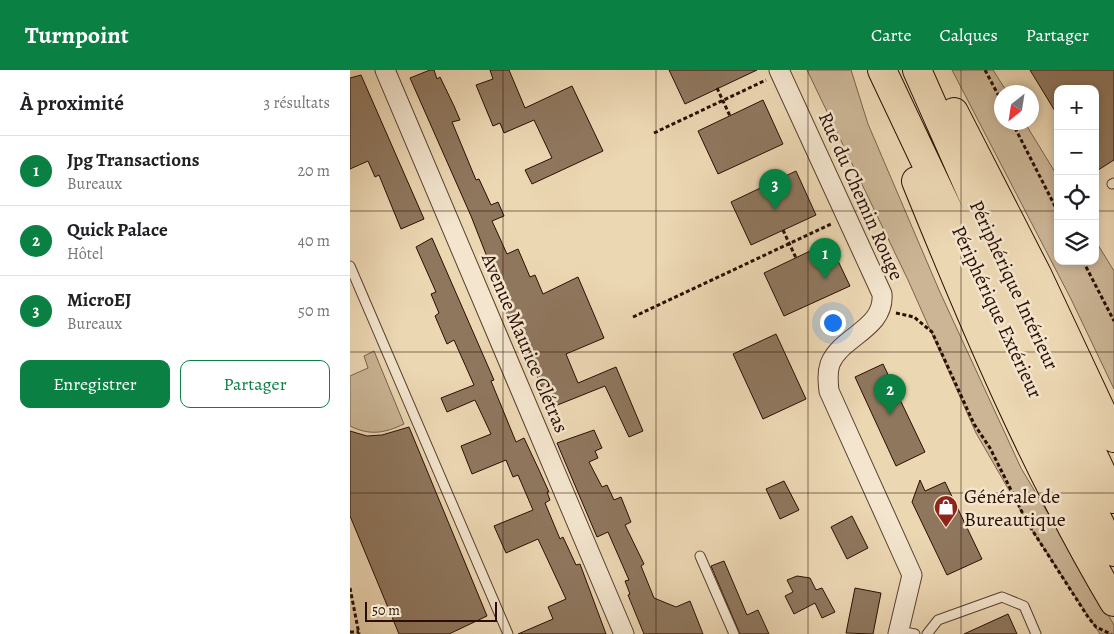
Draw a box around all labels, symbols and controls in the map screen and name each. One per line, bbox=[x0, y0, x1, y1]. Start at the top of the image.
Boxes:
text: Turnpoint bbox=[25, 19, 129, 51]
text: Carte bbox=[871, 23, 911, 47]
text: Calques bbox=[939, 23, 998, 47]
text: Partager bbox=[1026, 23, 1089, 47]
north arrow bbox=[994, 85, 1039, 130]
map controls bbox=[1054, 85, 1099, 265]
button: + bbox=[1054, 85, 1099, 130]
text: À proximité bbox=[20, 89, 124, 117]
text: 3 résultats bbox=[264, 92, 330, 114]
street label: Rue du Chemin Rouge bbox=[812, 108, 910, 284]
button: − bbox=[1054, 130, 1099, 175]
text: Jpg Transactions bbox=[67, 147, 199, 173]
text: 1 bbox=[33, 160, 39, 182]
text: 20 m bbox=[297, 160, 330, 182]
pin: 3 bbox=[759, 169, 791, 210]
text: Bureaux bbox=[67, 173, 122, 195]
button: locate bbox=[1054, 175, 1099, 220]
street label: Périphérique Intérieur bbox=[963, 196, 1065, 374]
text: Quick Palace bbox=[67, 217, 168, 243]
button: layers bbox=[1054, 220, 1099, 265]
street label: Périphérique Extérieur bbox=[945, 221, 1049, 403]
text: 2 bbox=[32, 230, 40, 252]
text: 40 m bbox=[298, 230, 330, 252]
pin: 1 bbox=[809, 238, 841, 279]
text: Hôtel bbox=[67, 243, 103, 265]
street label: Avenue Maurice Clétras bbox=[475, 248, 575, 437]
text: MicroEJ bbox=[67, 287, 131, 313]
text: 3 bbox=[33, 300, 39, 322]
text: 50 m bbox=[298, 300, 330, 322]
your location bbox=[820, 310, 846, 336]
text: Bureaux bbox=[67, 313, 122, 335]
button: Enregistrer bbox=[20, 360, 170, 408]
button: Partager bbox=[180, 360, 330, 408]
pin: 2 bbox=[874, 374, 906, 415]
place label: Générale de Bureautique bbox=[964, 483, 1066, 533]
shop icon: Générale de Bureautique bbox=[933, 494, 959, 528]
scale bar bbox=[365, 599, 498, 622]
text: 50 m bbox=[372, 601, 400, 620]

